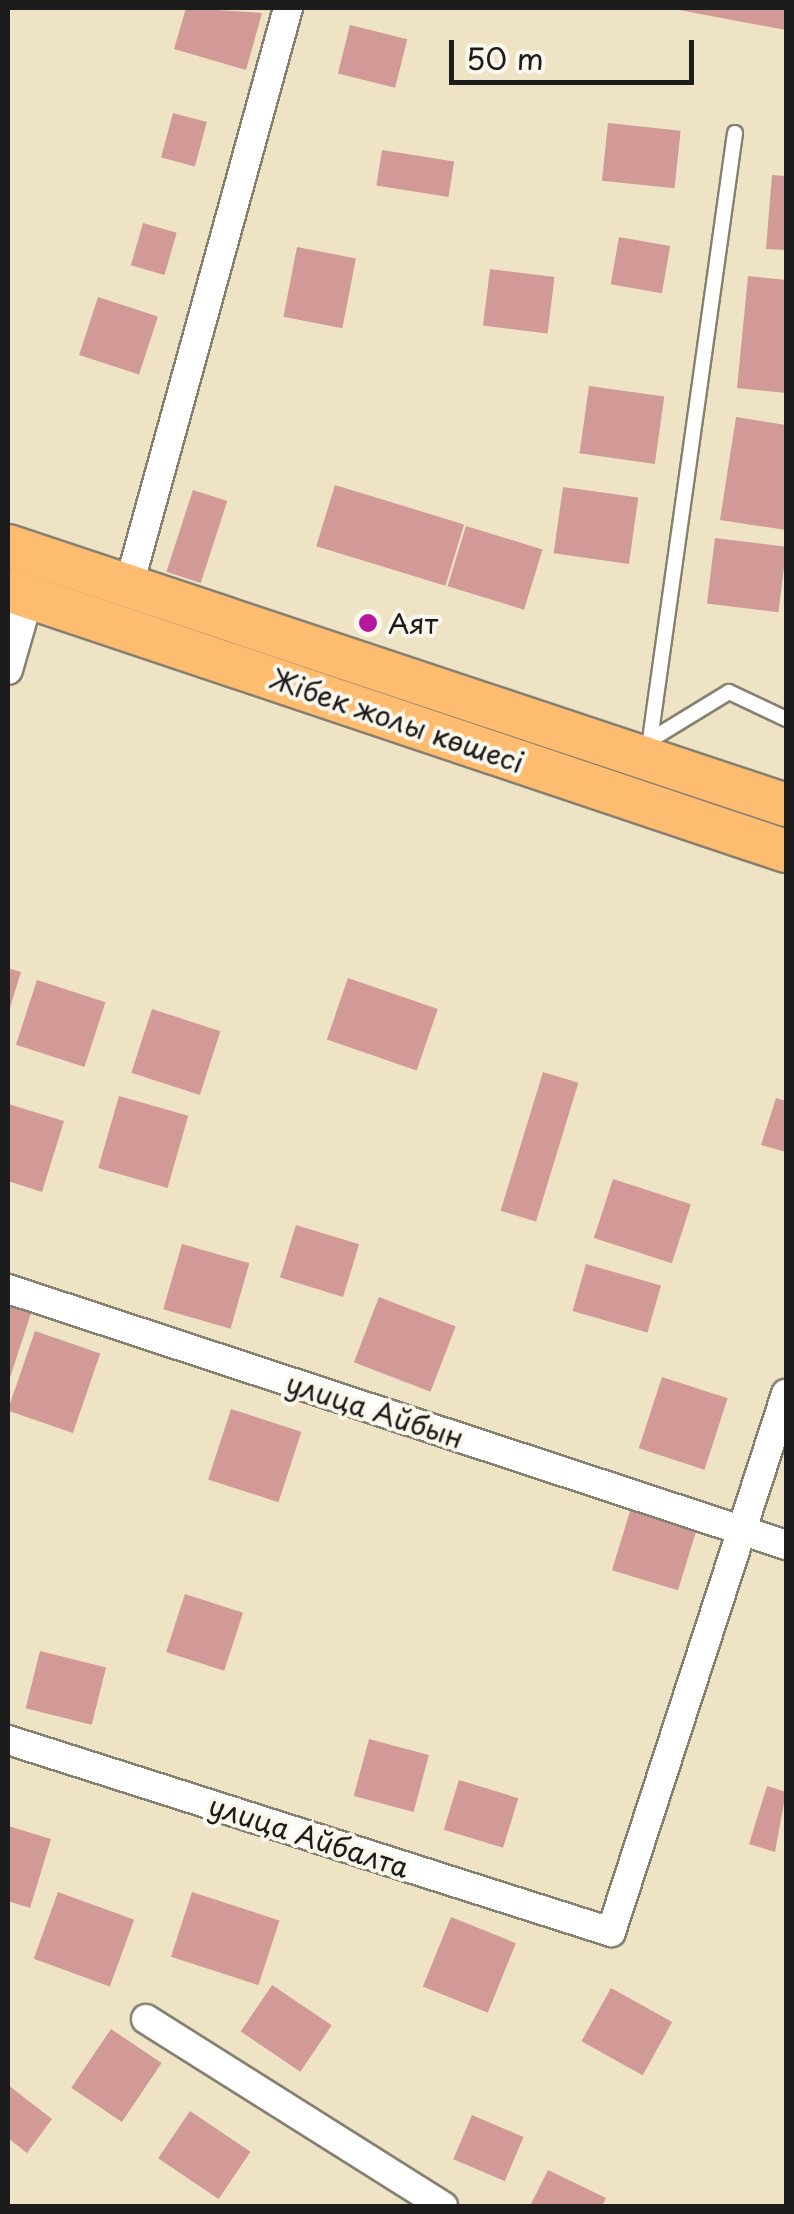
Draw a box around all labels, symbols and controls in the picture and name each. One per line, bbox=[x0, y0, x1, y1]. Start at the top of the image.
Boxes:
scale bar bbox=[454, 20, 699, 82]
text: 50 m bbox=[466, 35, 544, 80]
place label: Аят bbox=[388, 606, 438, 640]
marker: Аят bbox=[357, 612, 379, 634]
street label: Жібек жолы көшесі bbox=[265, 661, 529, 779]
street label: улица Айбын bbox=[282, 1365, 468, 1455]
street label: улица Айбалта bbox=[204, 1788, 414, 1884]

